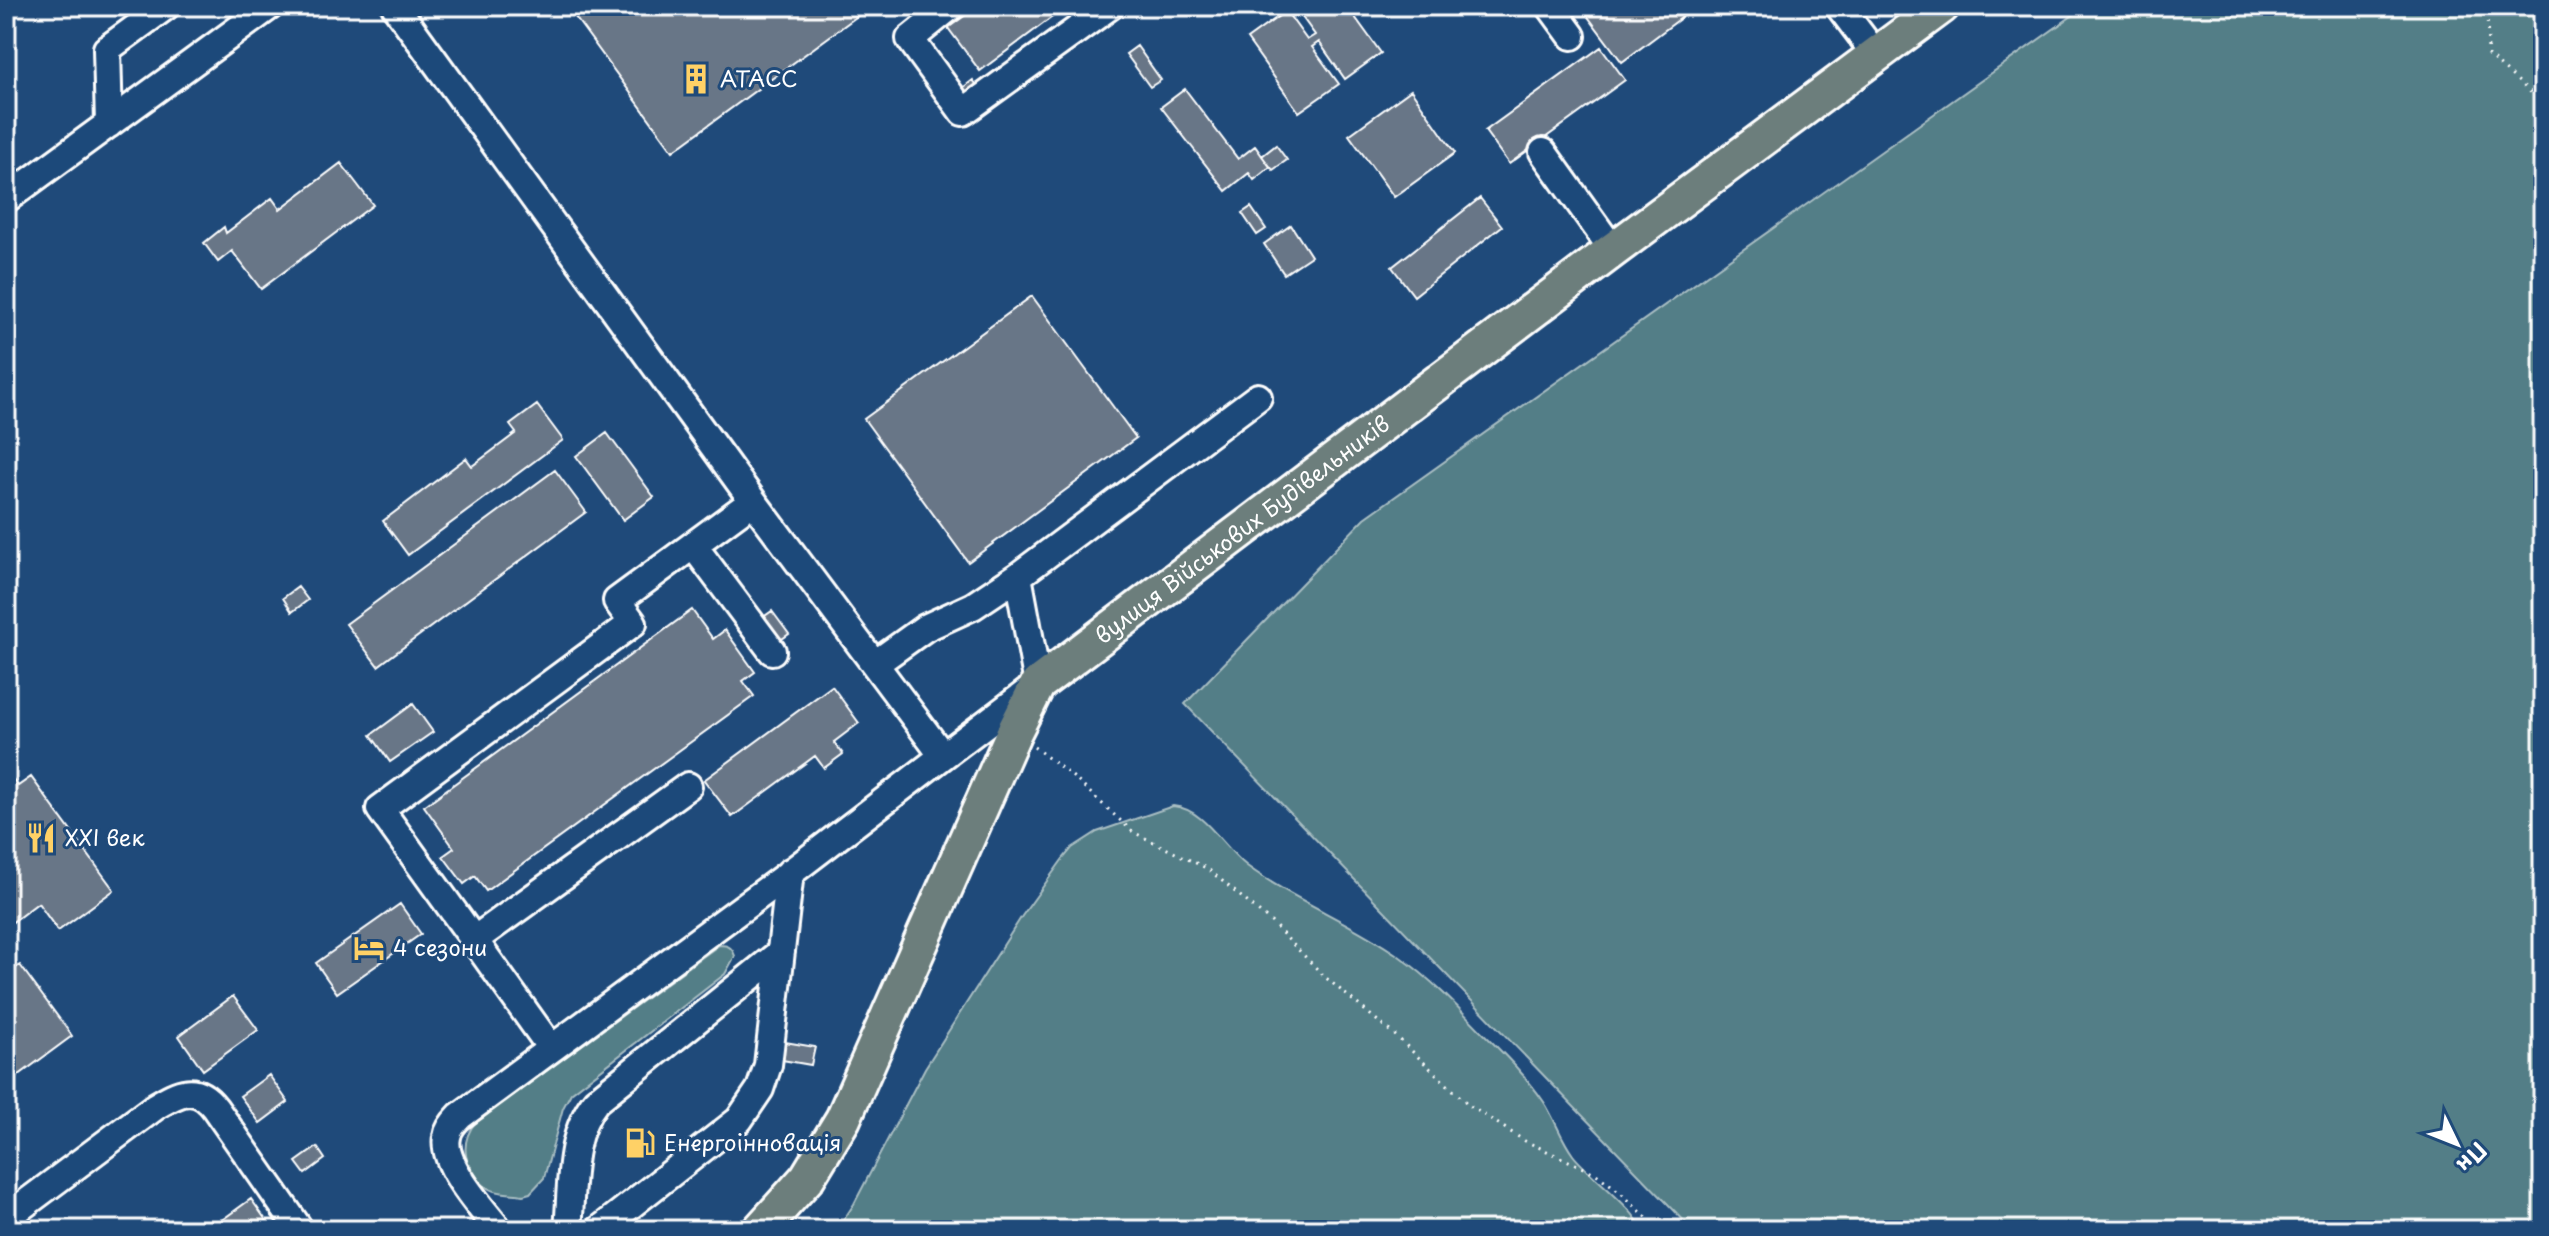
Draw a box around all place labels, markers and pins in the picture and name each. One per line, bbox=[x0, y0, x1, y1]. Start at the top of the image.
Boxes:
place label: АТАСС bbox=[720, 61, 798, 94]
building icon: АТАСС bbox=[679, 62, 713, 96]
place label: XXI век bbox=[65, 820, 145, 853]
restaurant icon: XXI век bbox=[24, 821, 58, 855]
place label: 4 сезони bbox=[393, 930, 487, 963]
hotel icon: 4 сезони bbox=[352, 931, 386, 965]
place label: Енергоінновація bbox=[664, 1125, 841, 1158]
fuel station icon: Енергоінновація bbox=[623, 1126, 657, 1160]

